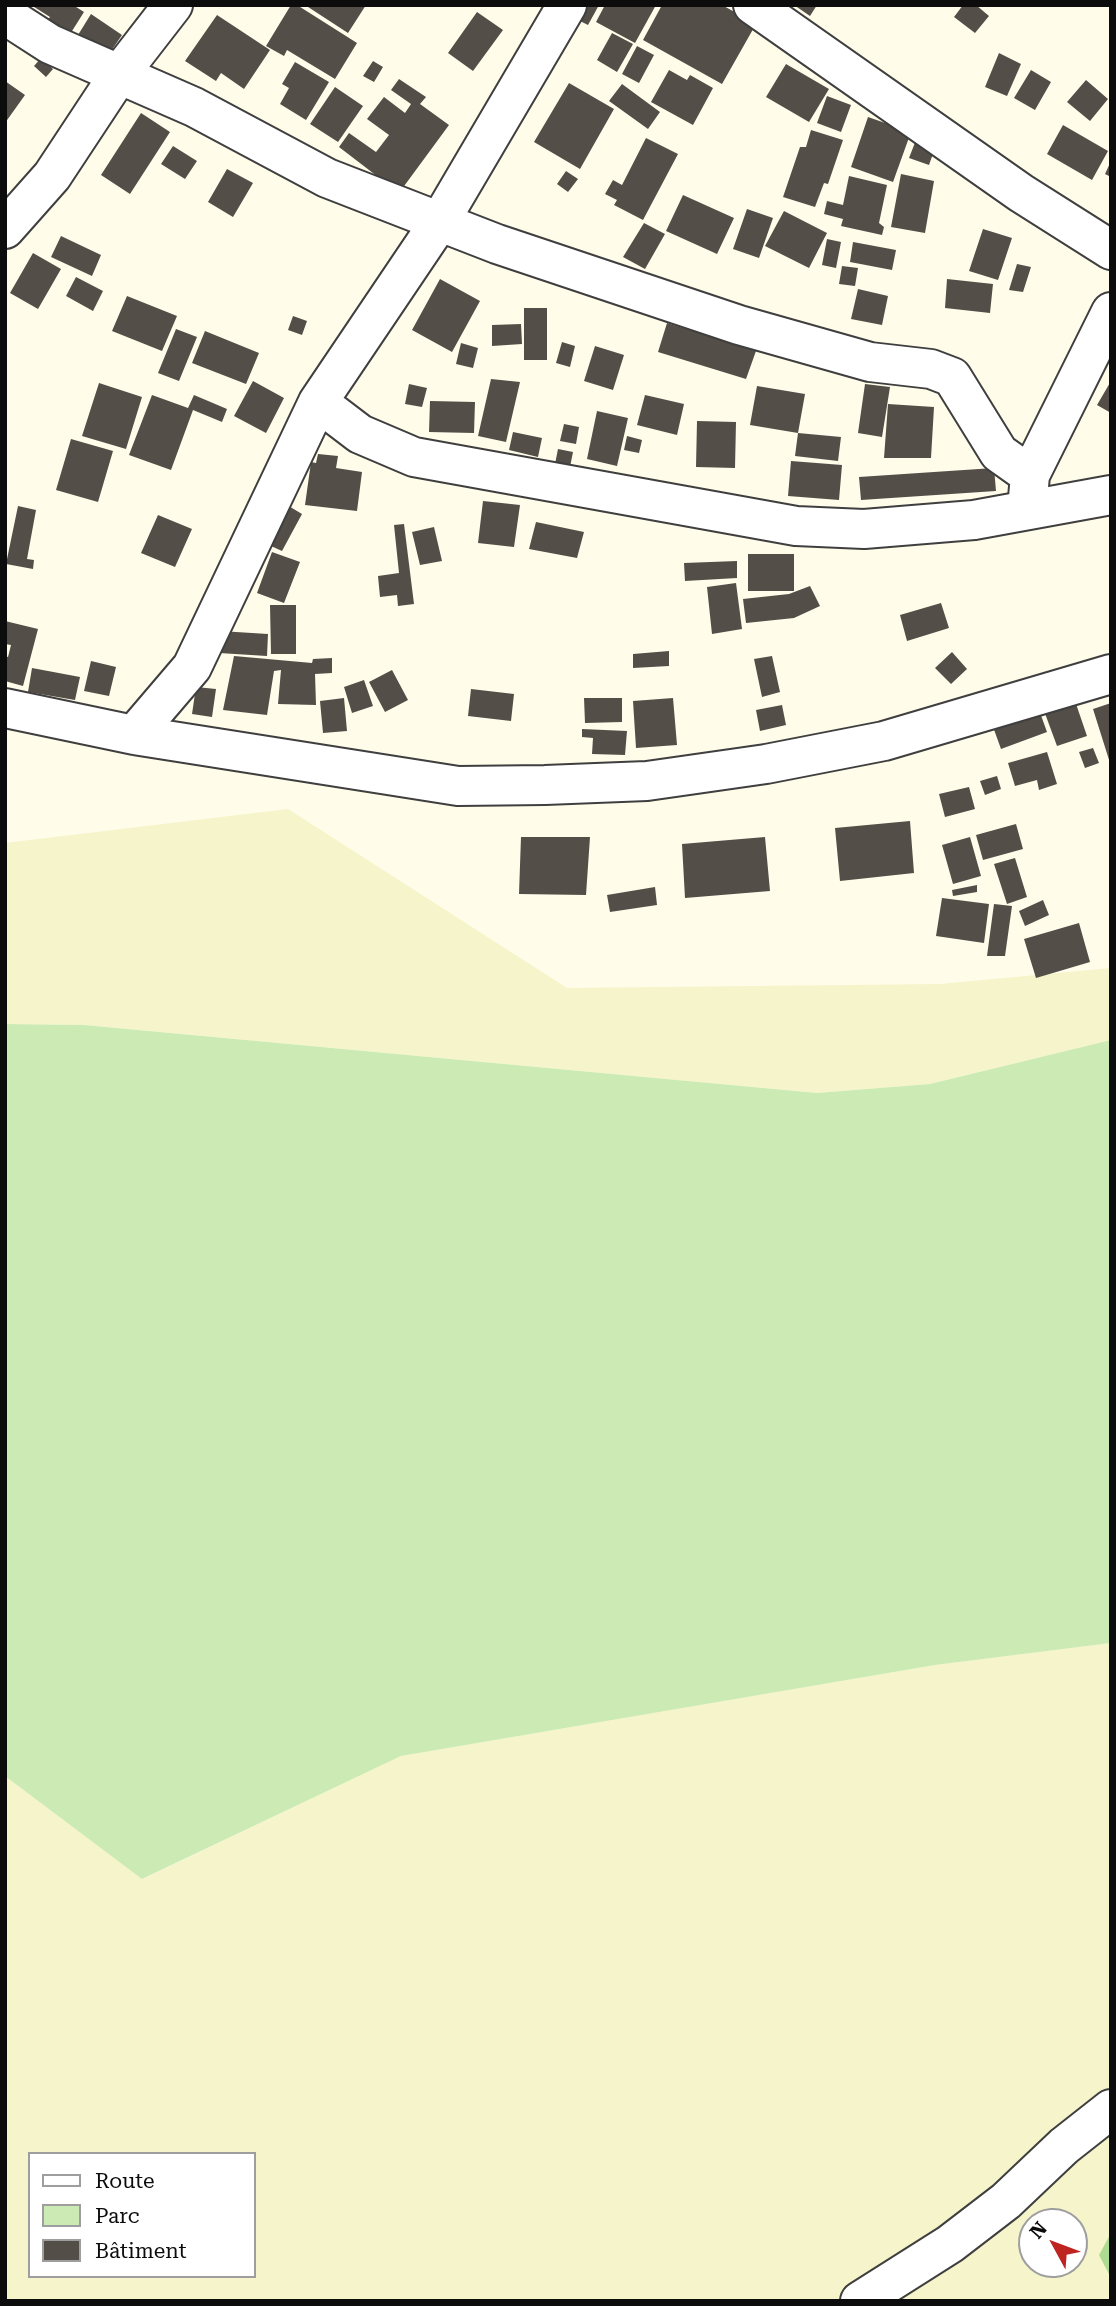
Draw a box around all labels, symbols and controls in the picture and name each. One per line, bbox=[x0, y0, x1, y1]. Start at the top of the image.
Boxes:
legend bbox=[28, 2152, 256, 2278]
text: Route bbox=[95, 2169, 154, 2193]
text: Parc bbox=[95, 2204, 139, 2228]
north arrow bbox=[1018, 2208, 1088, 2278]
text: N bbox=[1025, 2217, 1052, 2243]
text: Bâtiment bbox=[95, 2239, 187, 2263]

